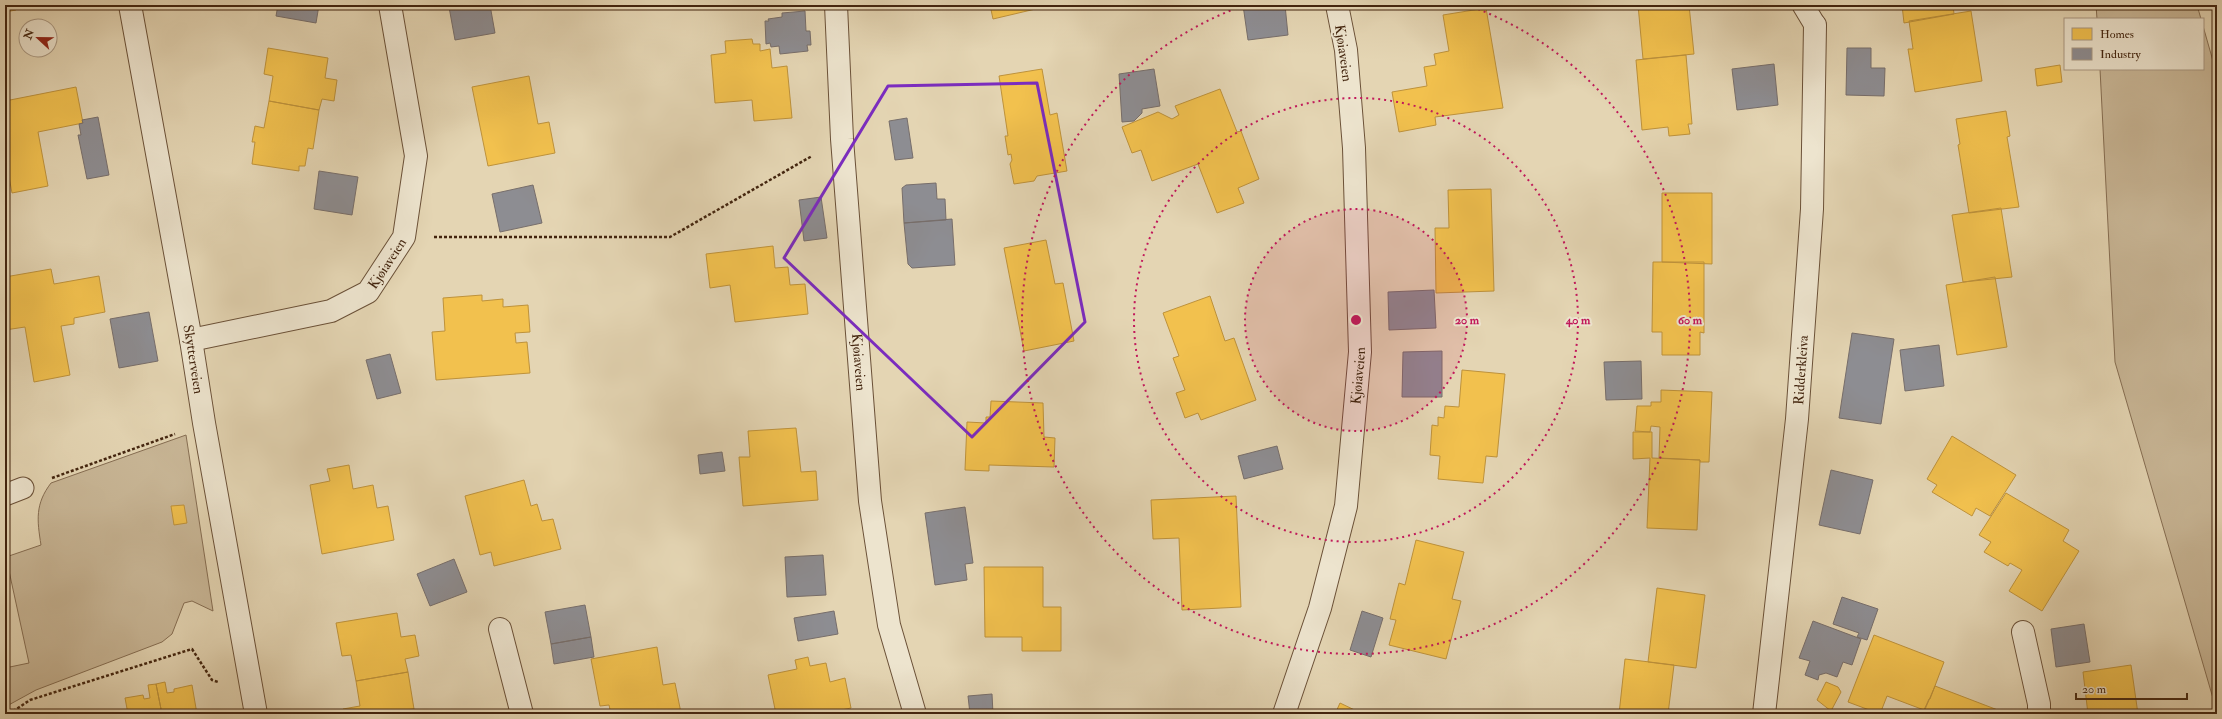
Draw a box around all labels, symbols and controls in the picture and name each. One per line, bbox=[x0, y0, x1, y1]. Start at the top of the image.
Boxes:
north arrow bbox=[18, 18, 58, 58]
legend bbox=[2064, 18, 2204, 70]
street label: Kjøiaveien bbox=[1331, 23, 1356, 83]
text: N bbox=[21, 26, 37, 42]
text: Homes bbox=[2100, 27, 2134, 42]
text: Industry bbox=[2100, 47, 2142, 62]
street label: Kjøiaveien bbox=[364, 235, 410, 292]
centre of rings bbox=[1349, 313, 1363, 327]
text: 20 m bbox=[1455, 313, 1480, 328]
text: 40 m bbox=[1565, 313, 1591, 328]
text: 60 m bbox=[1678, 313, 1703, 328]
street label: Skytterveien bbox=[179, 324, 207, 395]
street label: Kjøiaveien bbox=[848, 333, 869, 392]
street label: Ridderkleiva bbox=[1790, 334, 1812, 406]
street label: Kjøiaveien bbox=[1347, 347, 1369, 405]
scale bar bbox=[2076, 675, 2187, 701]
text: 20 m bbox=[2082, 682, 2107, 697]

